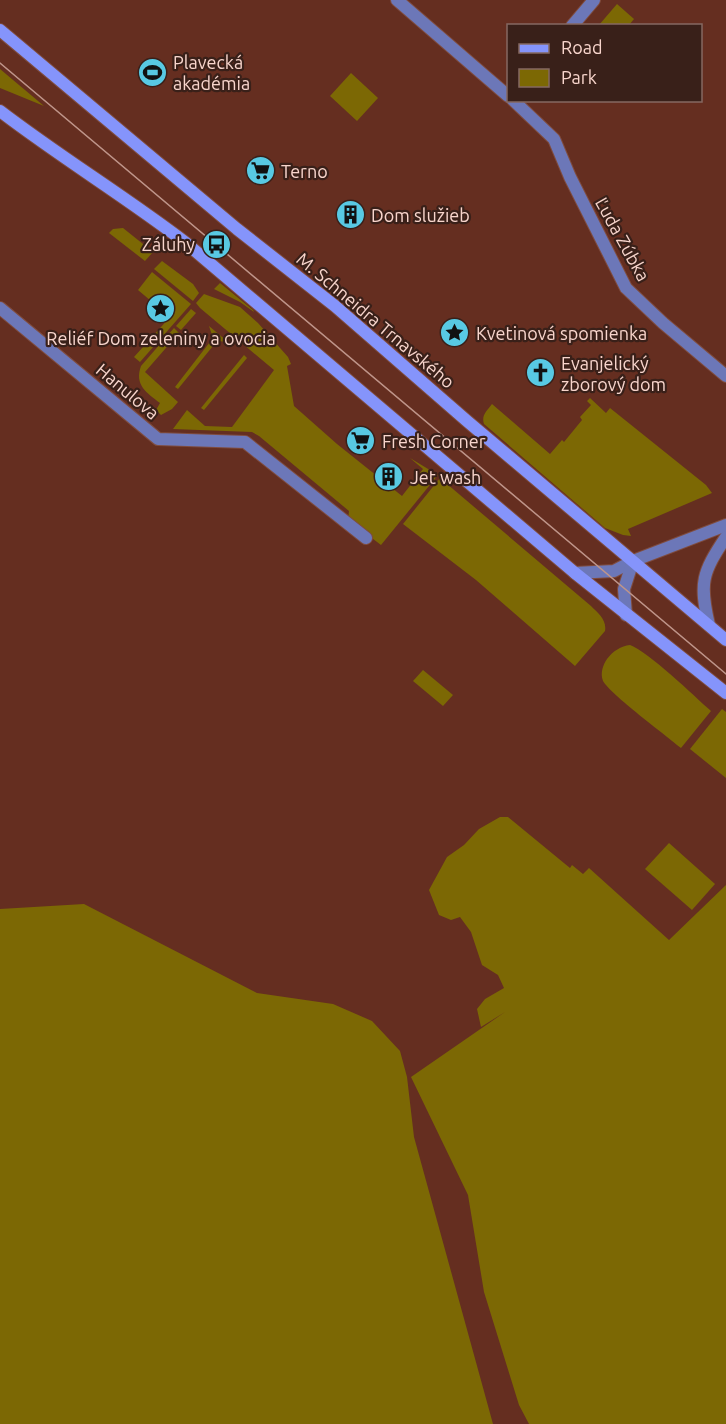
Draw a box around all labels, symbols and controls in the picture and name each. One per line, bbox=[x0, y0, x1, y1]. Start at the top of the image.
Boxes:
legend bbox=[507, 24, 702, 102]
text: Road bbox=[561, 37, 603, 57]
place label: Plavecká akadémia bbox=[173, 52, 250, 93]
sports icon: Plavecká akadémia bbox=[136, 56, 168, 88]
text: Park bbox=[561, 67, 597, 87]
supermarket icon: Terno bbox=[244, 155, 276, 187]
place label: Terno bbox=[281, 161, 328, 181]
street label: Ľuda Zúbka bbox=[592, 194, 654, 284]
building icon: Dom služieb bbox=[334, 199, 366, 231]
place label: Dom služieb bbox=[371, 205, 470, 225]
bus stop icon: Záluhy bbox=[200, 228, 232, 260]
place label: Záluhy bbox=[142, 234, 195, 254]
street label: M. Schneidra Trnavského bbox=[293, 248, 459, 392]
place icon: Reliéf Dom zeleniny a ovocia bbox=[145, 293, 177, 325]
place icon: Kvetinová spomienka bbox=[439, 317, 471, 349]
place label: Kvetinová spomienka bbox=[476, 323, 647, 343]
place label: Reliéf Dom zeleniny a ovocia bbox=[46, 328, 276, 348]
place label: Evanjelický zborový dom bbox=[561, 353, 666, 394]
church icon: Evanjelický zborový dom bbox=[524, 357, 556, 389]
street label: Hanulova bbox=[93, 359, 163, 423]
supermarket icon: Fresh Corner bbox=[345, 425, 377, 457]
place label: Fresh Corner bbox=[382, 431, 486, 451]
building icon: Jet wash bbox=[373, 461, 405, 493]
place label: Jet wash bbox=[410, 467, 481, 487]

